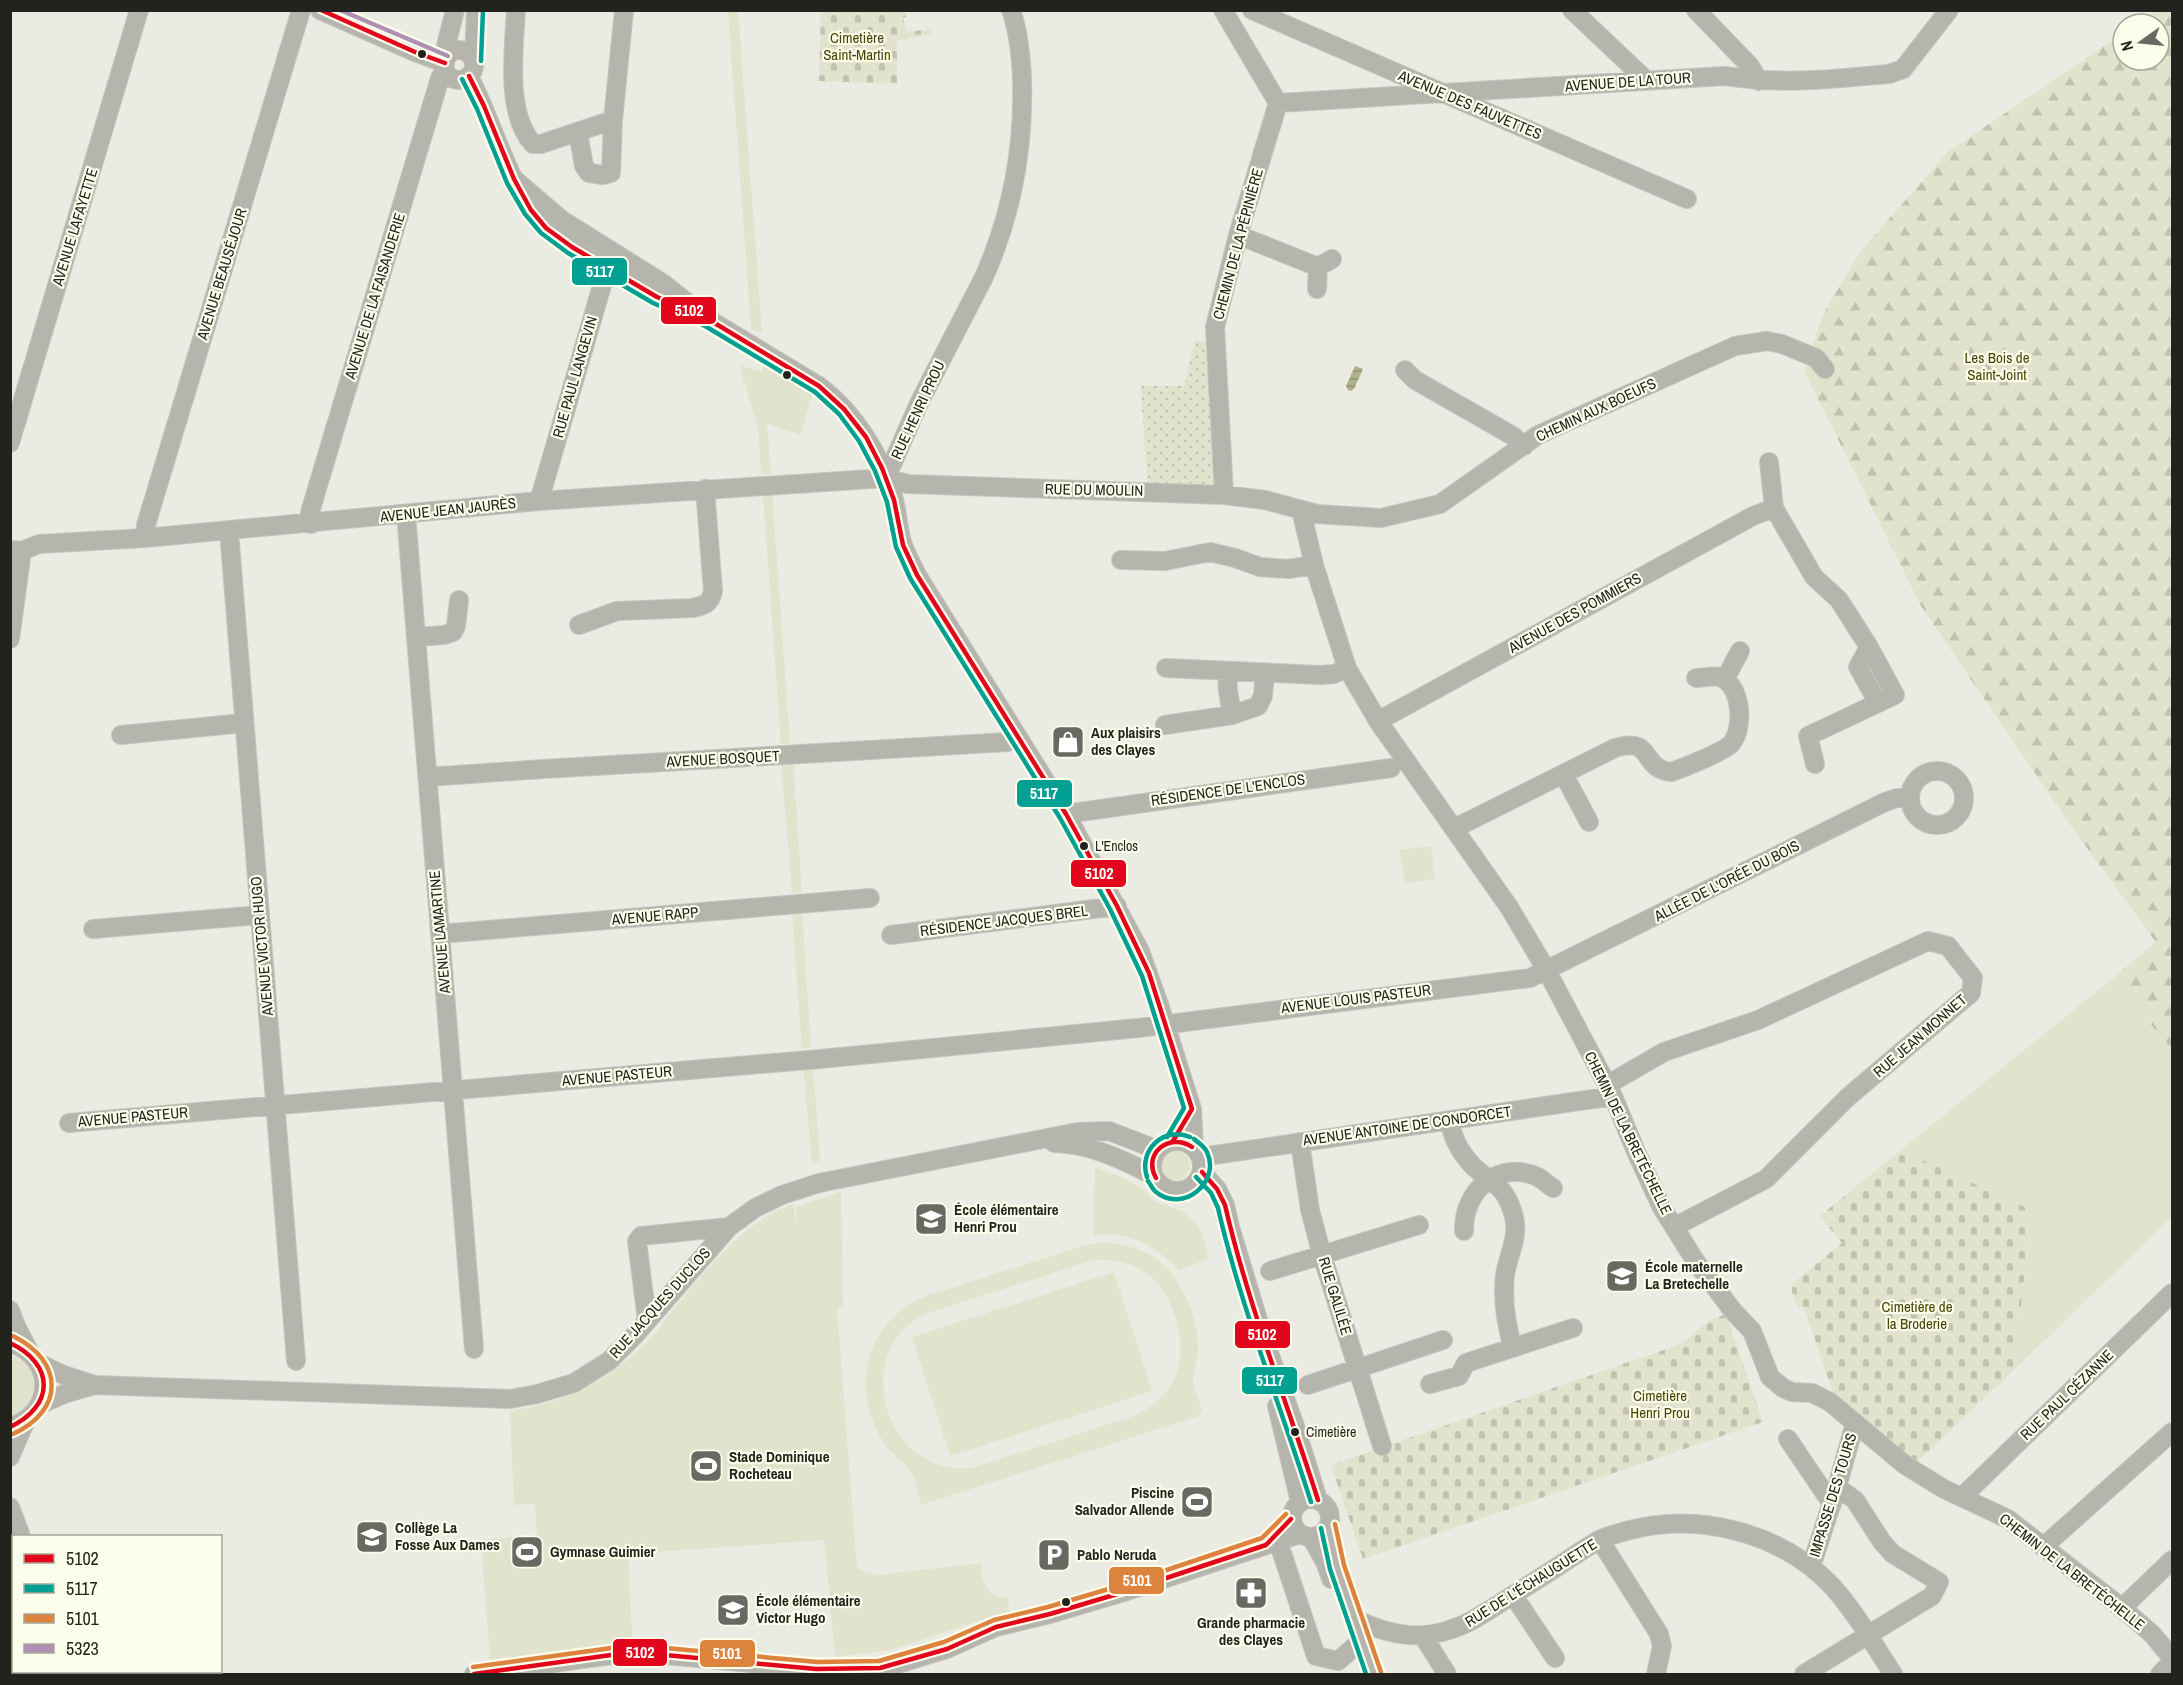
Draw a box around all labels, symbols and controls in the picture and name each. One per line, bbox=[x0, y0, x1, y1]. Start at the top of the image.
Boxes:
north arrow bbox=[2111, 12, 2171, 72]
park label: Cimetière Saint-Martin bbox=[823, 27, 891, 65]
text: N bbox=[2115, 38, 2138, 53]
unlabelled marker bbox=[416, 48, 428, 60]
street label: AVENUE DES FAUVETTES bbox=[1394, 64, 1545, 144]
street label: AVENUE DE LA TOUR bbox=[1563, 67, 1692, 96]
street label: AVENUE LAFAYETTE bbox=[46, 165, 102, 289]
street label: CHEMIN DE LA PÉPINIÈRE bbox=[1207, 166, 1268, 322]
street label: AVENUE BEAUSÉJOUR bbox=[191, 205, 252, 343]
street label: AVENUE DE LA FAISANDERIE bbox=[339, 210, 410, 382]
line badge: 5117 bbox=[571, 257, 628, 286]
text: 5117 bbox=[586, 260, 614, 282]
line badge: 5102 bbox=[660, 296, 717, 325]
text: 5102 bbox=[674, 299, 704, 321]
street label: RUE PAUL LANGEVIN bbox=[547, 314, 602, 440]
park label: Les Bois de Saint-Joint bbox=[1965, 347, 2030, 385]
street label: RUE HENRI PROU bbox=[886, 357, 950, 463]
unlabelled marker bbox=[781, 369, 793, 381]
street label: CHEMIN AUX BOEUFS bbox=[1532, 372, 1659, 447]
street label: RUE DU MOULIN bbox=[1045, 478, 1143, 501]
street label: AVENUE JEAN JAURÈS bbox=[378, 492, 517, 527]
street label: AVENUE DES POMMIERS bbox=[1504, 567, 1645, 658]
place label: Aux plaisirs des Clayes bbox=[1091, 722, 1161, 760]
shop icon: Aux plaisirs des Clayes bbox=[1050, 724, 1086, 760]
street label: AVENUE BOSQUET bbox=[665, 745, 781, 772]
street label: RÉSIDENCE DE L'ENCLOS bbox=[1149, 768, 1306, 811]
line badge: 5117 bbox=[1016, 779, 1073, 808]
text: 5117 bbox=[1030, 782, 1058, 804]
street label: ALLÉE DE L'ORÉE DU BOIS bbox=[1650, 835, 1803, 927]
place label: L'Enclos bbox=[1095, 837, 1138, 855]
marker: L'Enclos bbox=[1078, 840, 1090, 852]
line badge: 5102 bbox=[1070, 859, 1127, 888]
text: 5102 bbox=[1084, 862, 1114, 884]
street label: AVENUE LAMARTINE bbox=[424, 870, 455, 995]
street label: AVENUE VICTOR HUGO bbox=[245, 876, 278, 1018]
street label: RÉSIDENCE JACQUES BREL bbox=[919, 900, 1089, 941]
street label: AVENUE RAPP bbox=[610, 901, 699, 930]
street label: AVENUE LOUIS PASTEUR bbox=[1279, 979, 1432, 1018]
street label: RUE JEAN MONNET bbox=[1868, 989, 1971, 1082]
street label: CHEMIN DE LA BRETÉCHELLE bbox=[1580, 1048, 1677, 1218]
street label: AVENUE PASTEUR bbox=[560, 1060, 673, 1091]
street label: AVENUE ANTOINE DE CONDORCET bbox=[1300, 1100, 1513, 1151]
street label: AVENUE PASTEUR bbox=[76, 1101, 189, 1132]
place label: École élémentaire Henri Prou bbox=[954, 1199, 1059, 1237]
school or university icon: École élémentaire Henri Prou bbox=[913, 1201, 949, 1237]
street label: RUE JACQUES DUCLOS bbox=[604, 1243, 715, 1363]
street label: RUE GALILÉE bbox=[1314, 1254, 1357, 1337]
place label: École maternelle La Bretechelle bbox=[1645, 1256, 1743, 1294]
school or university icon: École maternelle La Bretechelle bbox=[1604, 1258, 1640, 1294]
park label: Cimetière de la Broderie bbox=[1881, 1296, 1953, 1334]
line badge: 5102 bbox=[1234, 1320, 1291, 1349]
text: 5102 bbox=[1247, 1323, 1277, 1345]
street label: RUE PAUL CÉZANNE bbox=[2015, 1345, 2118, 1445]
line badge: 5117 bbox=[1241, 1366, 1298, 1395]
text: 5117 bbox=[1256, 1369, 1284, 1391]
park label: Cimetière Henri Prou bbox=[1630, 1385, 1690, 1423]
place label: Cimetière bbox=[1306, 1423, 1356, 1441]
marker: Cimetière bbox=[1289, 1426, 1301, 1438]
street label: IMPASSE DES TOURS bbox=[1804, 1430, 1861, 1559]
place label: Stade Dominique Rocheteau bbox=[729, 1446, 830, 1484]
sports icon: Stade Dominique Rocheteau bbox=[688, 1448, 724, 1484]
place label: Piscine Salvador Allende bbox=[1075, 1482, 1174, 1520]
sports icon: Piscine Salvador Allende bbox=[1179, 1484, 1215, 1520]
street label: CHEMIN DE LA BRETÉCHELLE bbox=[1995, 1508, 2149, 1635]
place label: Collège La Fosse Aux Dames bbox=[395, 1517, 500, 1555]
school or university icon: Collège La Fosse Aux Dames bbox=[354, 1519, 390, 1555]
street label: RUE DE L'ÉCHAUGUETTE bbox=[1461, 1533, 1601, 1632]
sports icon: Gymnase Guimier bbox=[509, 1534, 545, 1570]
legend bbox=[12, 1535, 222, 1673]
parking icon: Pablo Neruda bbox=[1036, 1537, 1072, 1573]
place label: Gymnase Guimier bbox=[550, 1541, 656, 1562]
place label: Pablo Neruda bbox=[1077, 1544, 1156, 1565]
text: 5102 bbox=[66, 1546, 99, 1571]
line badge: 5101 bbox=[1108, 1566, 1165, 1595]
text: 5101 bbox=[1122, 1569, 1152, 1591]
pharmacy icon: Grande pharmacie des Clayes bbox=[1233, 1575, 1269, 1611]
text: 5117 bbox=[66, 1576, 98, 1601]
place label: École élémentaire Victor Hugo bbox=[756, 1590, 861, 1628]
school or university icon: École élémentaire Victor Hugo bbox=[715, 1592, 751, 1628]
unlabelled marker bbox=[1060, 1596, 1072, 1608]
text: 5101 bbox=[66, 1606, 100, 1631]
place label: Grande pharmacie des Clayes bbox=[1197, 1612, 1305, 1650]
text: 5323 bbox=[66, 1636, 99, 1661]
line badge: 5102 bbox=[612, 1638, 668, 1667]
line badge: 5101 bbox=[699, 1639, 756, 1668]
text: 5102 bbox=[625, 1641, 655, 1663]
text: 5101 bbox=[712, 1642, 742, 1664]

